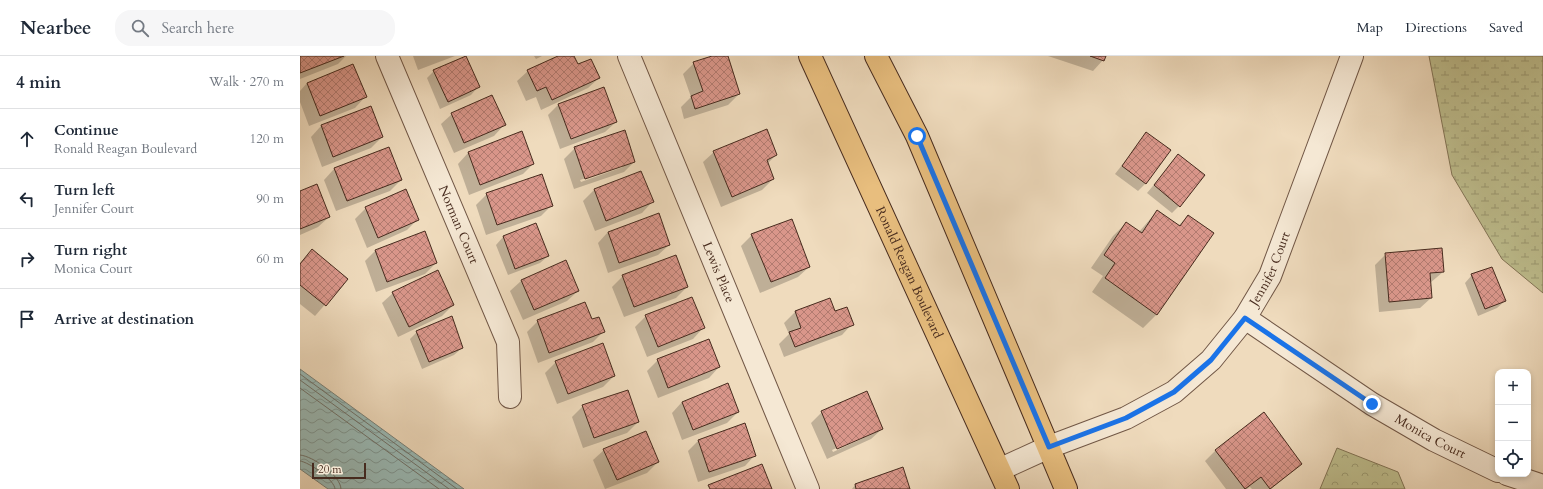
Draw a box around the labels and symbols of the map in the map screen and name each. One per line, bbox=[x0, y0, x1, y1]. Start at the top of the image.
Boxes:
route start bbox=[908, 127, 926, 145]
street label: Norman Court bbox=[434, 183, 483, 266]
street label: Ronald Reagan Boulevard bbox=[871, 204, 947, 341]
street label: Jennifer Court bbox=[1244, 229, 1295, 311]
street label: Lewis Place bbox=[698, 239, 739, 305]
route end bbox=[1363, 395, 1381, 413]
street label: Monica Court bbox=[1391, 410, 1469, 463]
scale bar bbox=[312, 461, 366, 480]

